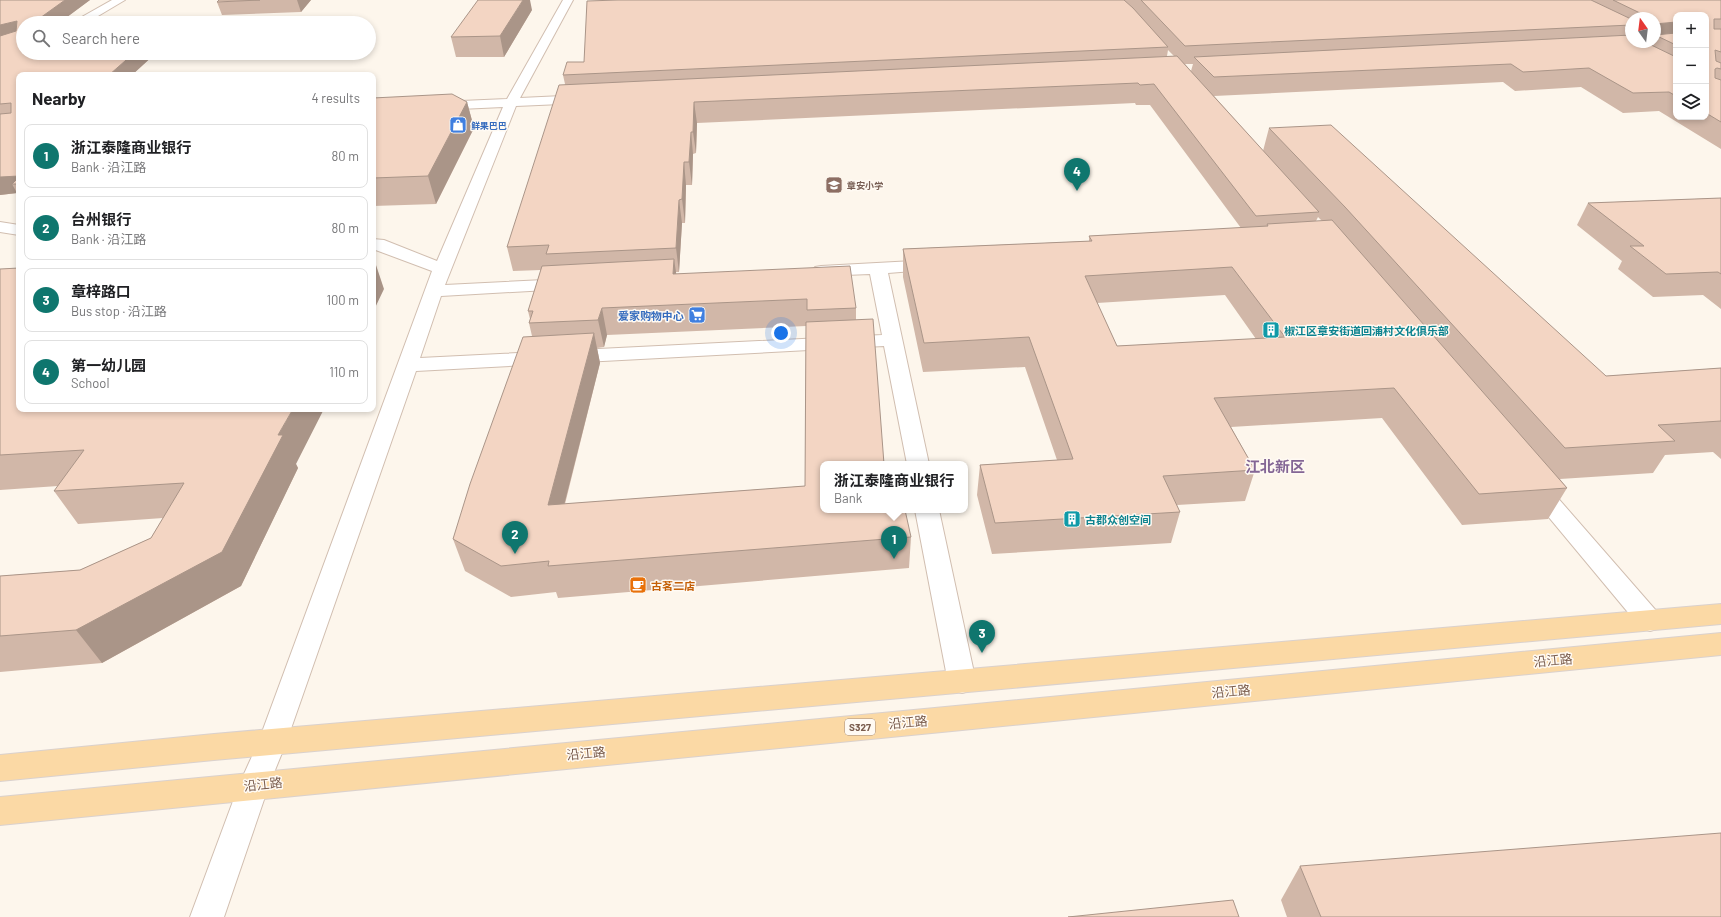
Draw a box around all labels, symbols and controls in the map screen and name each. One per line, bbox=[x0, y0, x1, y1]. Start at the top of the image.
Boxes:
north arrow bbox=[1625, 12, 1661, 48]
map controls bbox=[1673, 12, 1709, 120]
button: + bbox=[1673, 12, 1709, 48]
search box bbox=[16, 16, 376, 60]
icon: search bbox=[30, 27, 52, 49]
text: Search here bbox=[62, 29, 140, 47]
button: − bbox=[1673, 48, 1709, 84]
button: layers bbox=[1673, 84, 1709, 120]
text: Nearby bbox=[32, 88, 86, 108]
text: 4 results bbox=[312, 90, 360, 106]
shop icon: 鲜果巴巴 bbox=[448, 115, 468, 135]
place label: 鲜果巴巴 bbox=[471, 120, 507, 131]
text: 浙江泰隆商业银行 bbox=[71, 138, 191, 156]
text: 1 bbox=[44, 148, 48, 164]
text: 80 m bbox=[332, 148, 359, 164]
pin: 4 bbox=[1064, 158, 1090, 191]
text: Bank · 沿江路 bbox=[71, 159, 146, 175]
school or university icon: 章安小学 bbox=[824, 175, 844, 195]
place label: 章安小学 bbox=[847, 180, 883, 191]
text: 台州银行 bbox=[71, 210, 131, 228]
text: 2 bbox=[42, 220, 50, 236]
text: 80 m bbox=[332, 220, 359, 236]
text: Bank · 沿江路 bbox=[71, 231, 146, 247]
text: 章梓路口 bbox=[71, 282, 131, 300]
text: 3 bbox=[42, 292, 50, 308]
text: 100 m bbox=[326, 292, 359, 308]
text: Bus stop · 沿江路 bbox=[71, 303, 167, 319]
supermarket icon: 爱家购物中心 bbox=[687, 305, 707, 325]
place label: 爱家购物中心 bbox=[618, 309, 684, 322]
building icon: 椒江区章安街道回浦村文化俱乐部 bbox=[1261, 320, 1281, 340]
your location bbox=[771, 323, 791, 343]
place label: 椒江区章安街道回浦村文化俱乐部 bbox=[1284, 324, 1449, 337]
text: 第一幼儿园 bbox=[71, 356, 146, 374]
text: 4 bbox=[42, 364, 50, 380]
text: 110 m bbox=[329, 364, 359, 380]
text: School bbox=[71, 375, 109, 391]
district label: 江北新区 bbox=[1245, 457, 1305, 475]
popup bbox=[820, 461, 968, 513]
text: 浙江泰隆商业银行 bbox=[834, 471, 954, 489]
text: Bank bbox=[834, 490, 862, 506]
building icon: 古郡众创空间 bbox=[1062, 509, 1082, 529]
place label: 古郡众创空间 bbox=[1085, 513, 1151, 526]
pin: 2 bbox=[502, 521, 528, 554]
pin: 1 bbox=[881, 526, 907, 559]
cafe icon: 古茗二店 bbox=[628, 575, 648, 595]
place label: 古茗二店 bbox=[651, 579, 695, 592]
pin: 3 bbox=[969, 620, 995, 653]
street label: 沿江路 bbox=[1533, 650, 1573, 670]
street label: 沿江路 bbox=[1211, 681, 1251, 701]
street label: 沿江路 bbox=[888, 712, 928, 732]
road number: S327 bbox=[845, 719, 875, 735]
street label: 沿江路 bbox=[566, 743, 606, 763]
street label: 沿江路 bbox=[243, 774, 283, 794]

